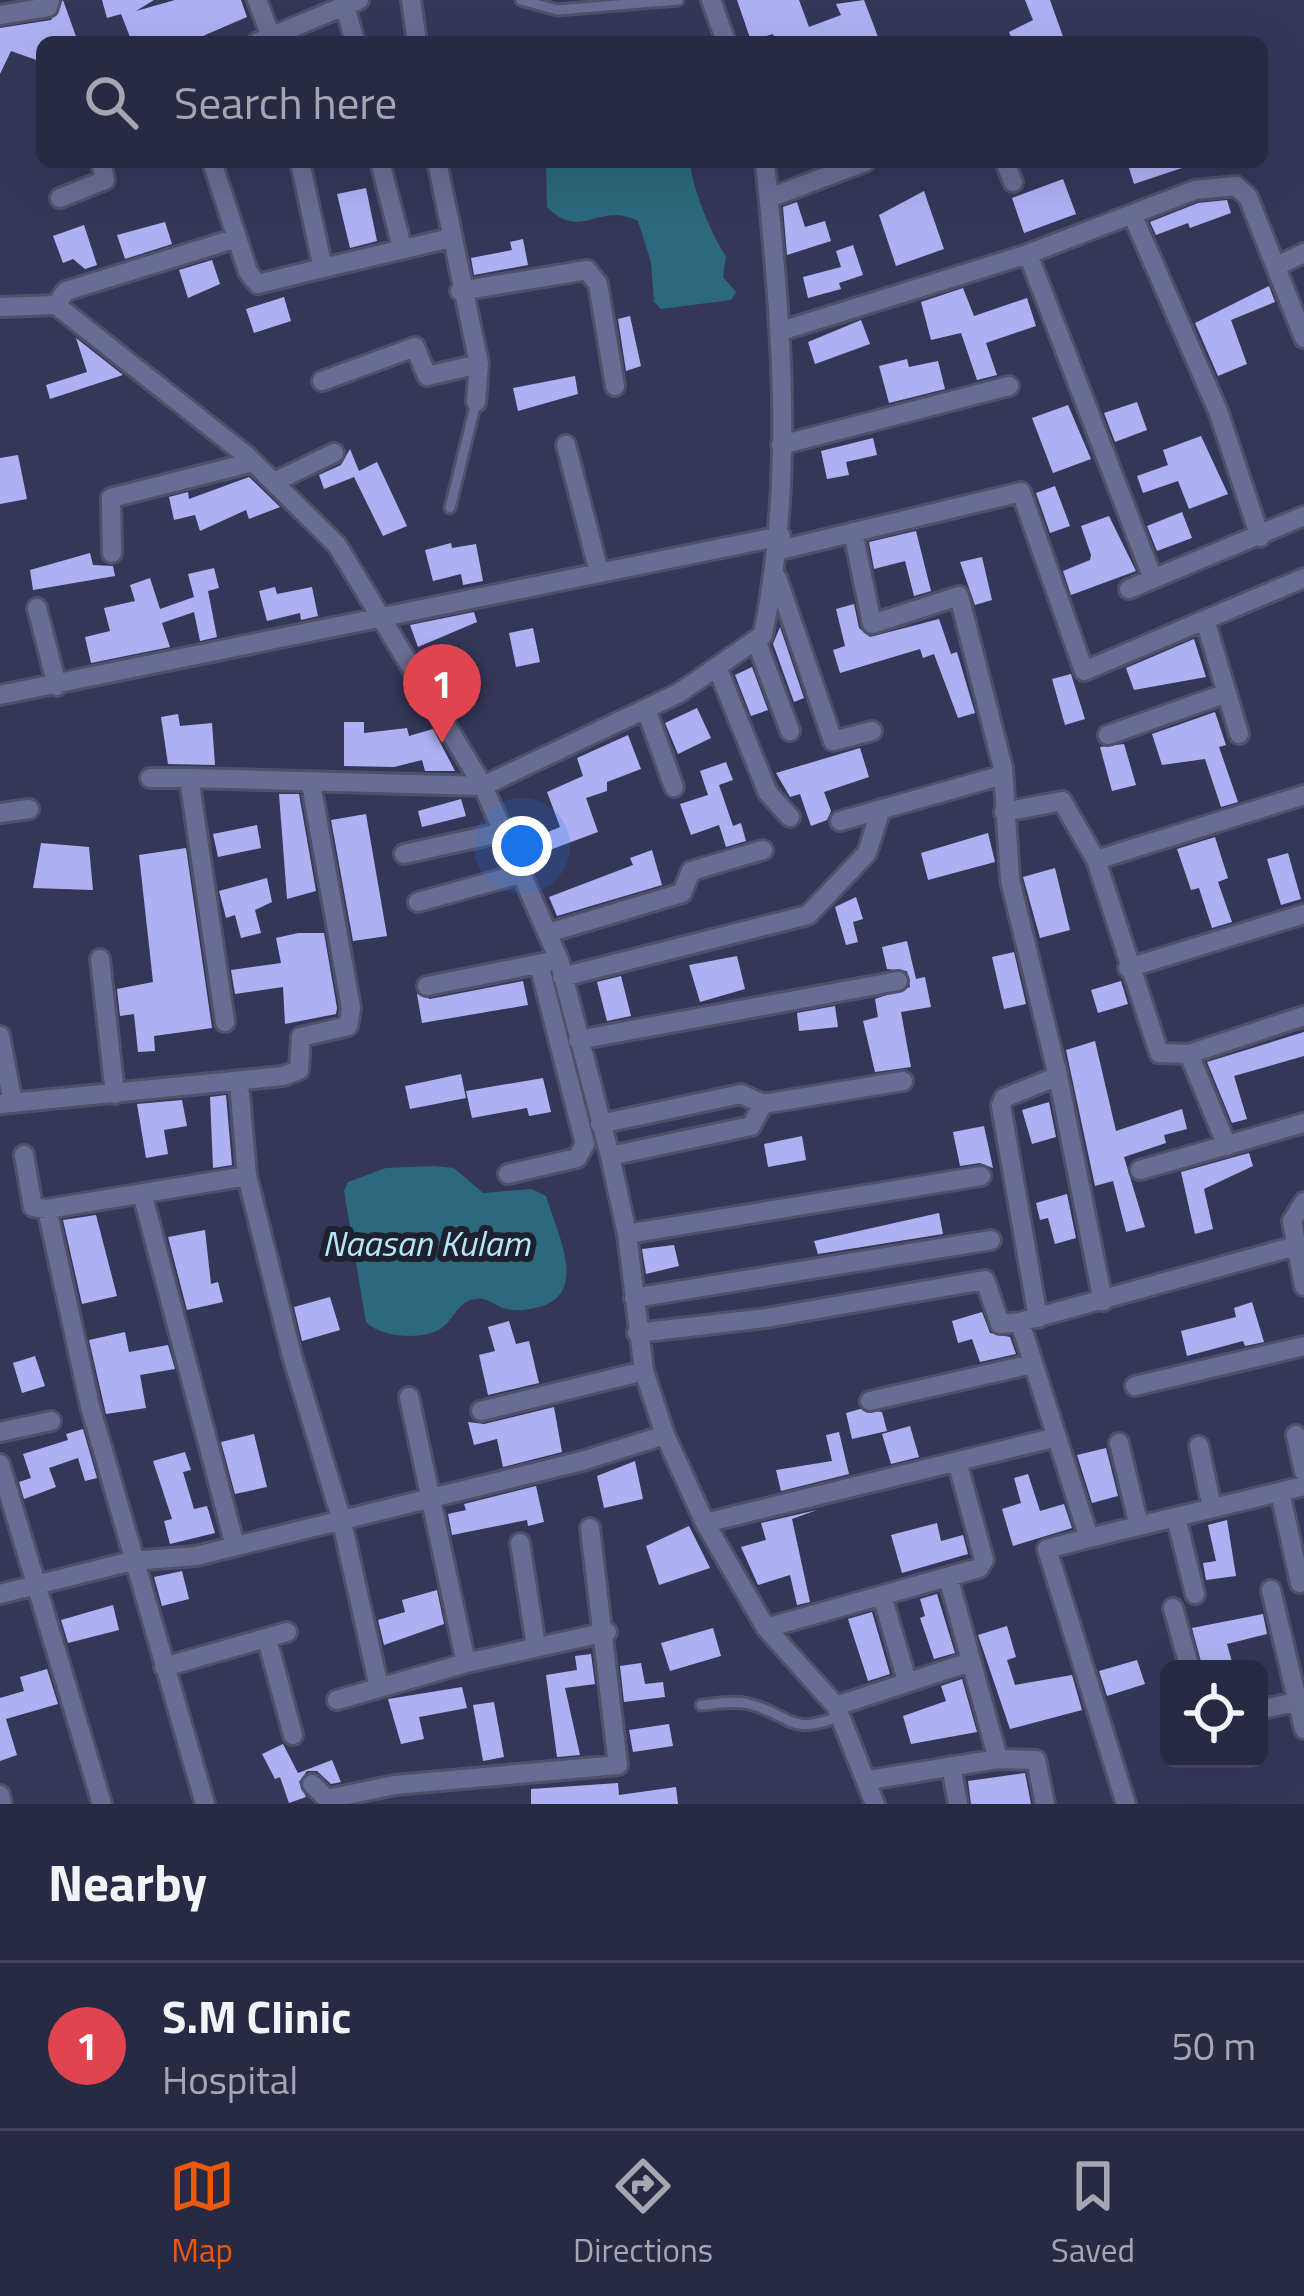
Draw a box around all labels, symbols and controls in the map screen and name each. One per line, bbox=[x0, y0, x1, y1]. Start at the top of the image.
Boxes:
search box bbox=[36, 36, 1268, 168]
text: Search here bbox=[174, 68, 397, 136]
icon: search bbox=[78, 69, 144, 135]
pin: 1 bbox=[403, 644, 481, 743]
your location bbox=[492, 816, 552, 876]
water label: Naasan Kulam bbox=[322, 1215, 531, 1270]
map controls bbox=[1160, 1660, 1268, 1768]
button: locate bbox=[1160, 1660, 1268, 1768]
text: Nearby bbox=[48, 1843, 207, 1921]
text: S.M Clinic bbox=[162, 1982, 351, 2050]
text: 1 bbox=[76, 2016, 98, 2075]
text: 50 m bbox=[1171, 2016, 1256, 2075]
text: Hospital bbox=[162, 2050, 298, 2109]
tab: Map bbox=[169, 2153, 235, 2275]
tab: Directions bbox=[573, 2153, 713, 2275]
tab: Saved bbox=[1051, 2153, 1135, 2275]

